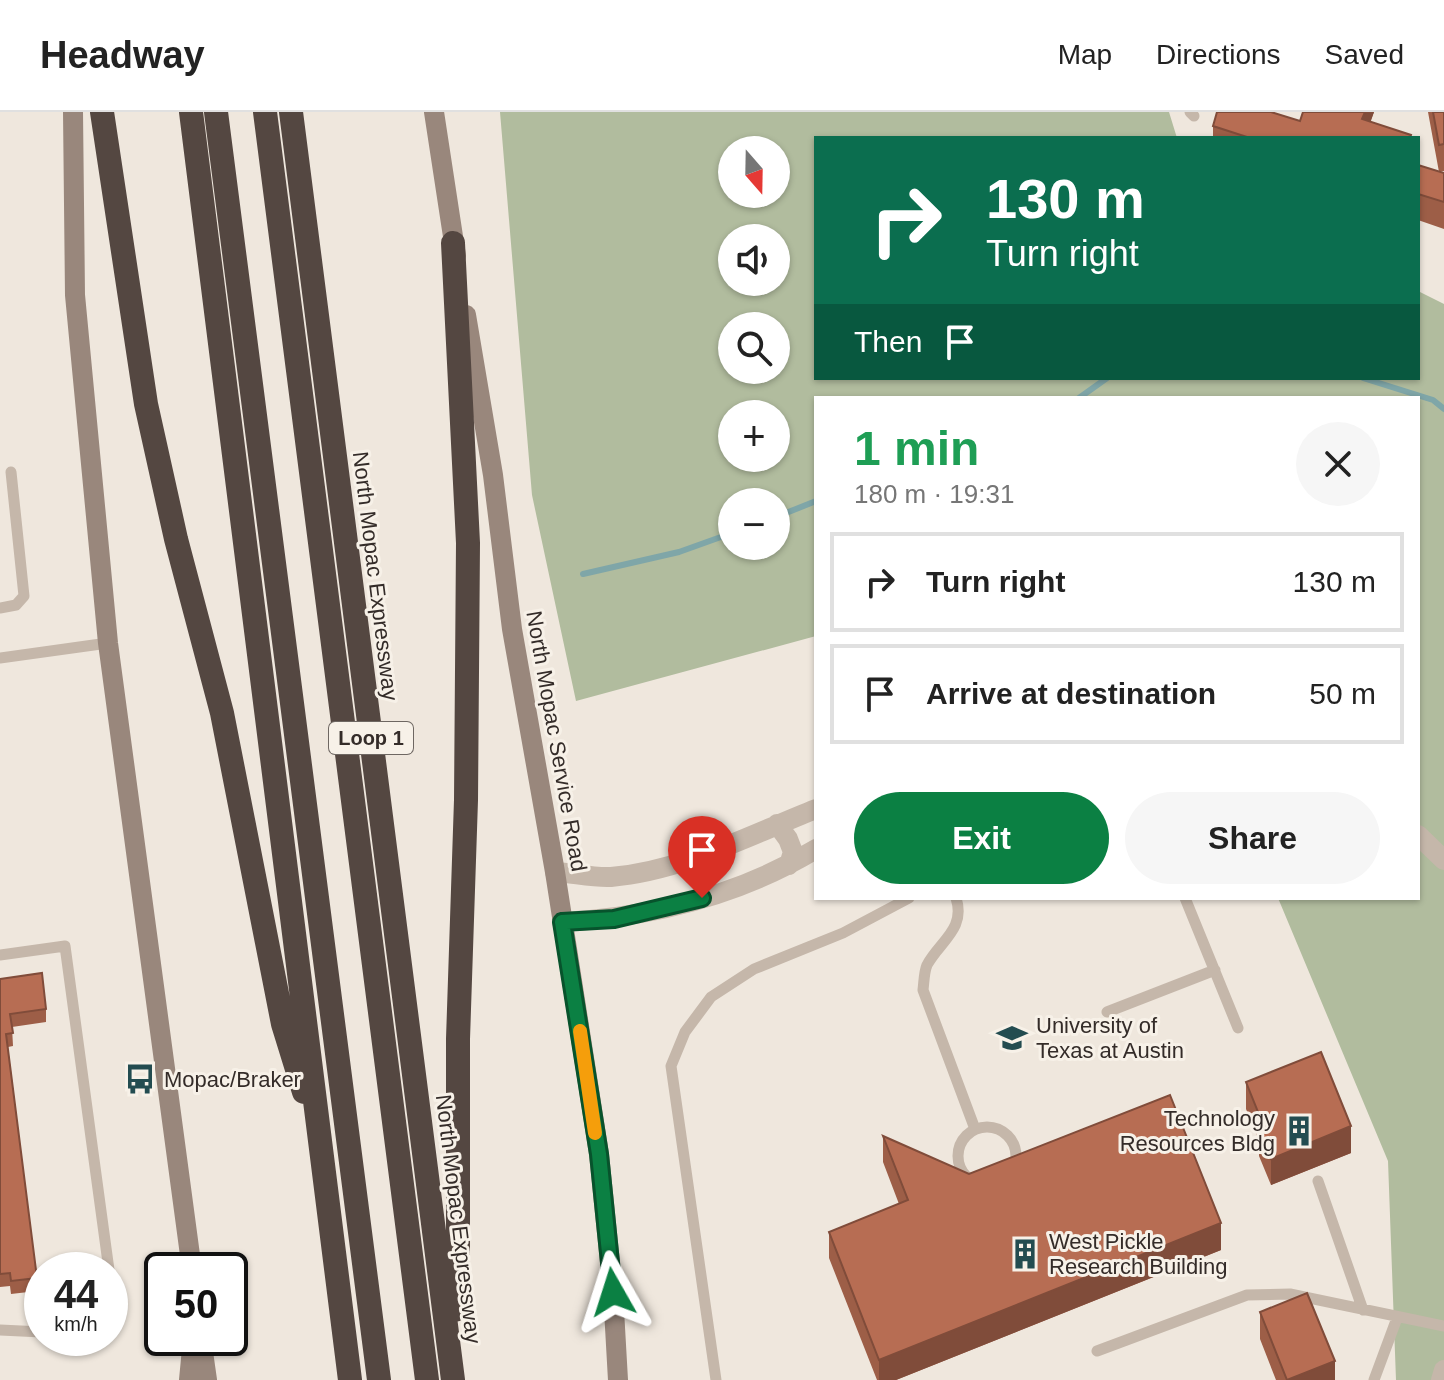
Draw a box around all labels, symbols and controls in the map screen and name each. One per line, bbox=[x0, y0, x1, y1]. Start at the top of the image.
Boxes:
text: Headway bbox=[40, 34, 205, 76]
text: Map bbox=[1058, 39, 1112, 70]
text: Directions bbox=[1156, 39, 1281, 70]
text: Saved bbox=[1325, 39, 1404, 70]
north arrow bbox=[718, 136, 790, 208]
map controls bbox=[718, 136, 790, 560]
text: 130 m bbox=[986, 167, 1145, 230]
icon: right bbox=[854, 168, 958, 272]
button: sound bbox=[718, 224, 790, 296]
text: Turn right bbox=[986, 233, 1139, 274]
button: search bbox=[718, 312, 790, 384]
icon: arrive bbox=[938, 320, 982, 364]
text: Then bbox=[854, 325, 922, 358]
button: + bbox=[718, 400, 790, 472]
text: 1 min bbox=[854, 422, 979, 475]
button: close bbox=[1296, 422, 1380, 506]
street label: North Mopac Expressway bbox=[348, 450, 403, 702]
text: 180 m · 19:31 bbox=[854, 479, 1014, 509]
button: − bbox=[718, 488, 790, 560]
icon: right bbox=[858, 560, 902, 604]
text: Turn right bbox=[926, 565, 1065, 598]
text: 130 m bbox=[1293, 565, 1376, 598]
street label: North Mopac Service Road bbox=[521, 609, 592, 873]
icon: arrive bbox=[858, 672, 902, 716]
text: Arrive at destination bbox=[926, 677, 1216, 710]
text: 50 m bbox=[1309, 677, 1376, 710]
road number: Loop 1 bbox=[329, 722, 413, 754]
button: Exit bbox=[854, 792, 1109, 884]
button: Share bbox=[1125, 792, 1380, 884]
pin bbox=[668, 816, 736, 898]
icon: arrive bbox=[680, 828, 724, 872]
place label: University of Texas at Austin bbox=[1036, 1013, 1184, 1063]
school or university icon: University of Texas at Austin bbox=[995, 1021, 1029, 1055]
bus stop icon: Mopac/Braker bbox=[123, 1062, 157, 1096]
place label: Mopac/Braker bbox=[164, 1067, 301, 1092]
street label: North Mopac Expressway bbox=[431, 1093, 486, 1345]
place label: Technology Resources Bldg bbox=[1120, 1106, 1275, 1156]
building icon: Technology Resources Bldg bbox=[1282, 1114, 1316, 1148]
place label: West Pickle Research Building bbox=[1049, 1229, 1228, 1279]
building icon: West Pickle Research Building bbox=[1008, 1237, 1042, 1271]
position arrow bbox=[571, 1250, 655, 1334]
speed limit sign: 50 bbox=[144, 1252, 248, 1356]
text: 44 bbox=[54, 1272, 98, 1316]
text: km/h bbox=[54, 1313, 98, 1335]

